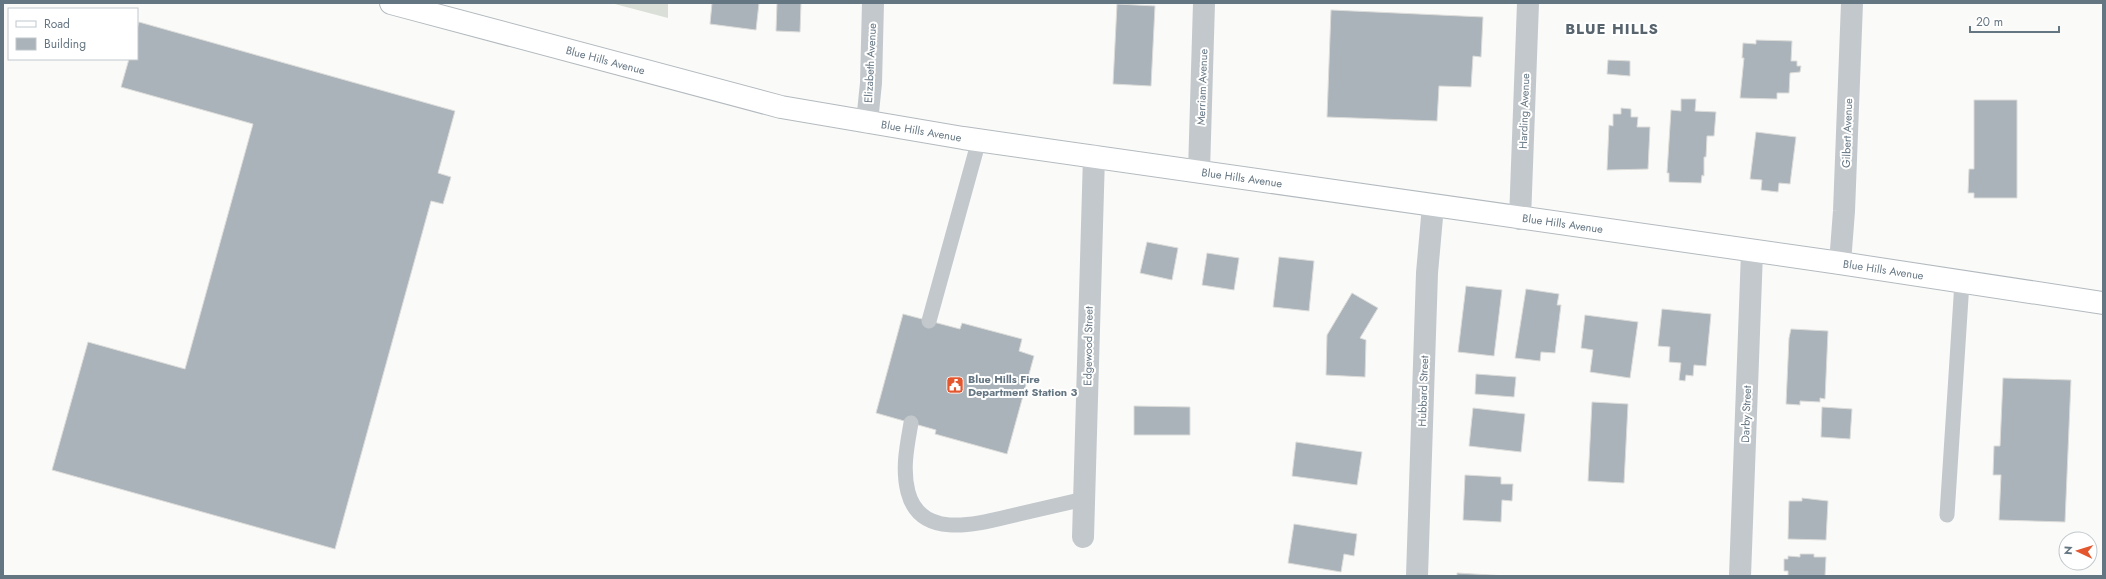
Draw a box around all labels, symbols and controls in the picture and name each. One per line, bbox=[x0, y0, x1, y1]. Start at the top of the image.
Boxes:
legend bbox=[8, 8, 138, 60]
scale bar bbox=[1970, 8, 2059, 34]
text: 20 m bbox=[1976, 13, 2003, 31]
text: Road bbox=[44, 15, 70, 33]
district label: BLUE HILLS bbox=[1565, 18, 1659, 40]
street label: Elizabeth Avenue bbox=[860, 22, 880, 103]
text: Building bbox=[44, 35, 86, 53]
street label: Blue Hills Avenue bbox=[564, 42, 647, 78]
street label: Merriam Avenue bbox=[1193, 48, 1211, 125]
street label: Harding Avenue bbox=[1515, 73, 1533, 149]
street label: Gilbert Avenue bbox=[1838, 97, 1856, 168]
street label: Blue Hills Avenue bbox=[880, 116, 963, 146]
street label: Blue Hills Avenue bbox=[1201, 164, 1284, 191]
street label: Blue Hills Avenue bbox=[1521, 210, 1604, 237]
street label: Blue Hills Avenue bbox=[1842, 256, 1925, 284]
street label: Edgewood Street bbox=[1079, 306, 1097, 386]
street label: Hubbard Street bbox=[1414, 355, 1432, 427]
place label: Blue Hills Fire Department Station 3 bbox=[968, 371, 1077, 400]
public building icon: Blue Hills Fire Department Station 3 bbox=[945, 375, 965, 395]
street label: Darby Street bbox=[1737, 385, 1755, 443]
north arrow bbox=[2058, 531, 2098, 571]
text: N bbox=[2060, 545, 2076, 555]

